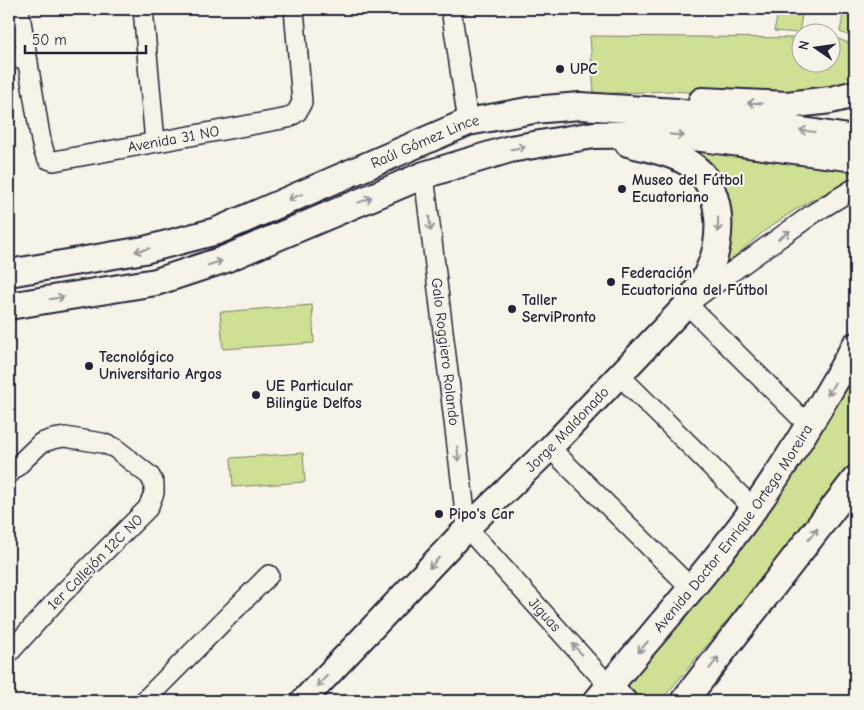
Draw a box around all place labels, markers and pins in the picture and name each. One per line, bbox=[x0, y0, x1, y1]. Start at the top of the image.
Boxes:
place label: UPC bbox=[570, 60, 597, 78]
marker: UPC bbox=[554, 63, 566, 75]
place label: Museo del Fútbol Ecuatoriano bbox=[632, 171, 743, 206]
marker: Museo del Fútbol Ecuatoriano bbox=[616, 183, 628, 195]
place label: Federación Ecuatoriana del Fútbol bbox=[621, 264, 768, 299]
marker: Federación Ecuatoriana del Fútbol bbox=[605, 276, 617, 288]
place label: Taller ServiPronto bbox=[522, 291, 596, 326]
marker: Taller ServiPronto bbox=[506, 303, 518, 315]
place label: Tecnológico Universitario Argos bbox=[99, 348, 222, 383]
marker: Tecnológico Universitario Argos bbox=[83, 360, 95, 372]
place label: UE Particular Bilingüe Delfos bbox=[266, 377, 362, 412]
marker: UE Particular Bilingüe Delfos bbox=[250, 389, 262, 401]
place label: Pipo's Car bbox=[449, 505, 514, 523]
marker: Pipo's Car bbox=[433, 508, 445, 520]

